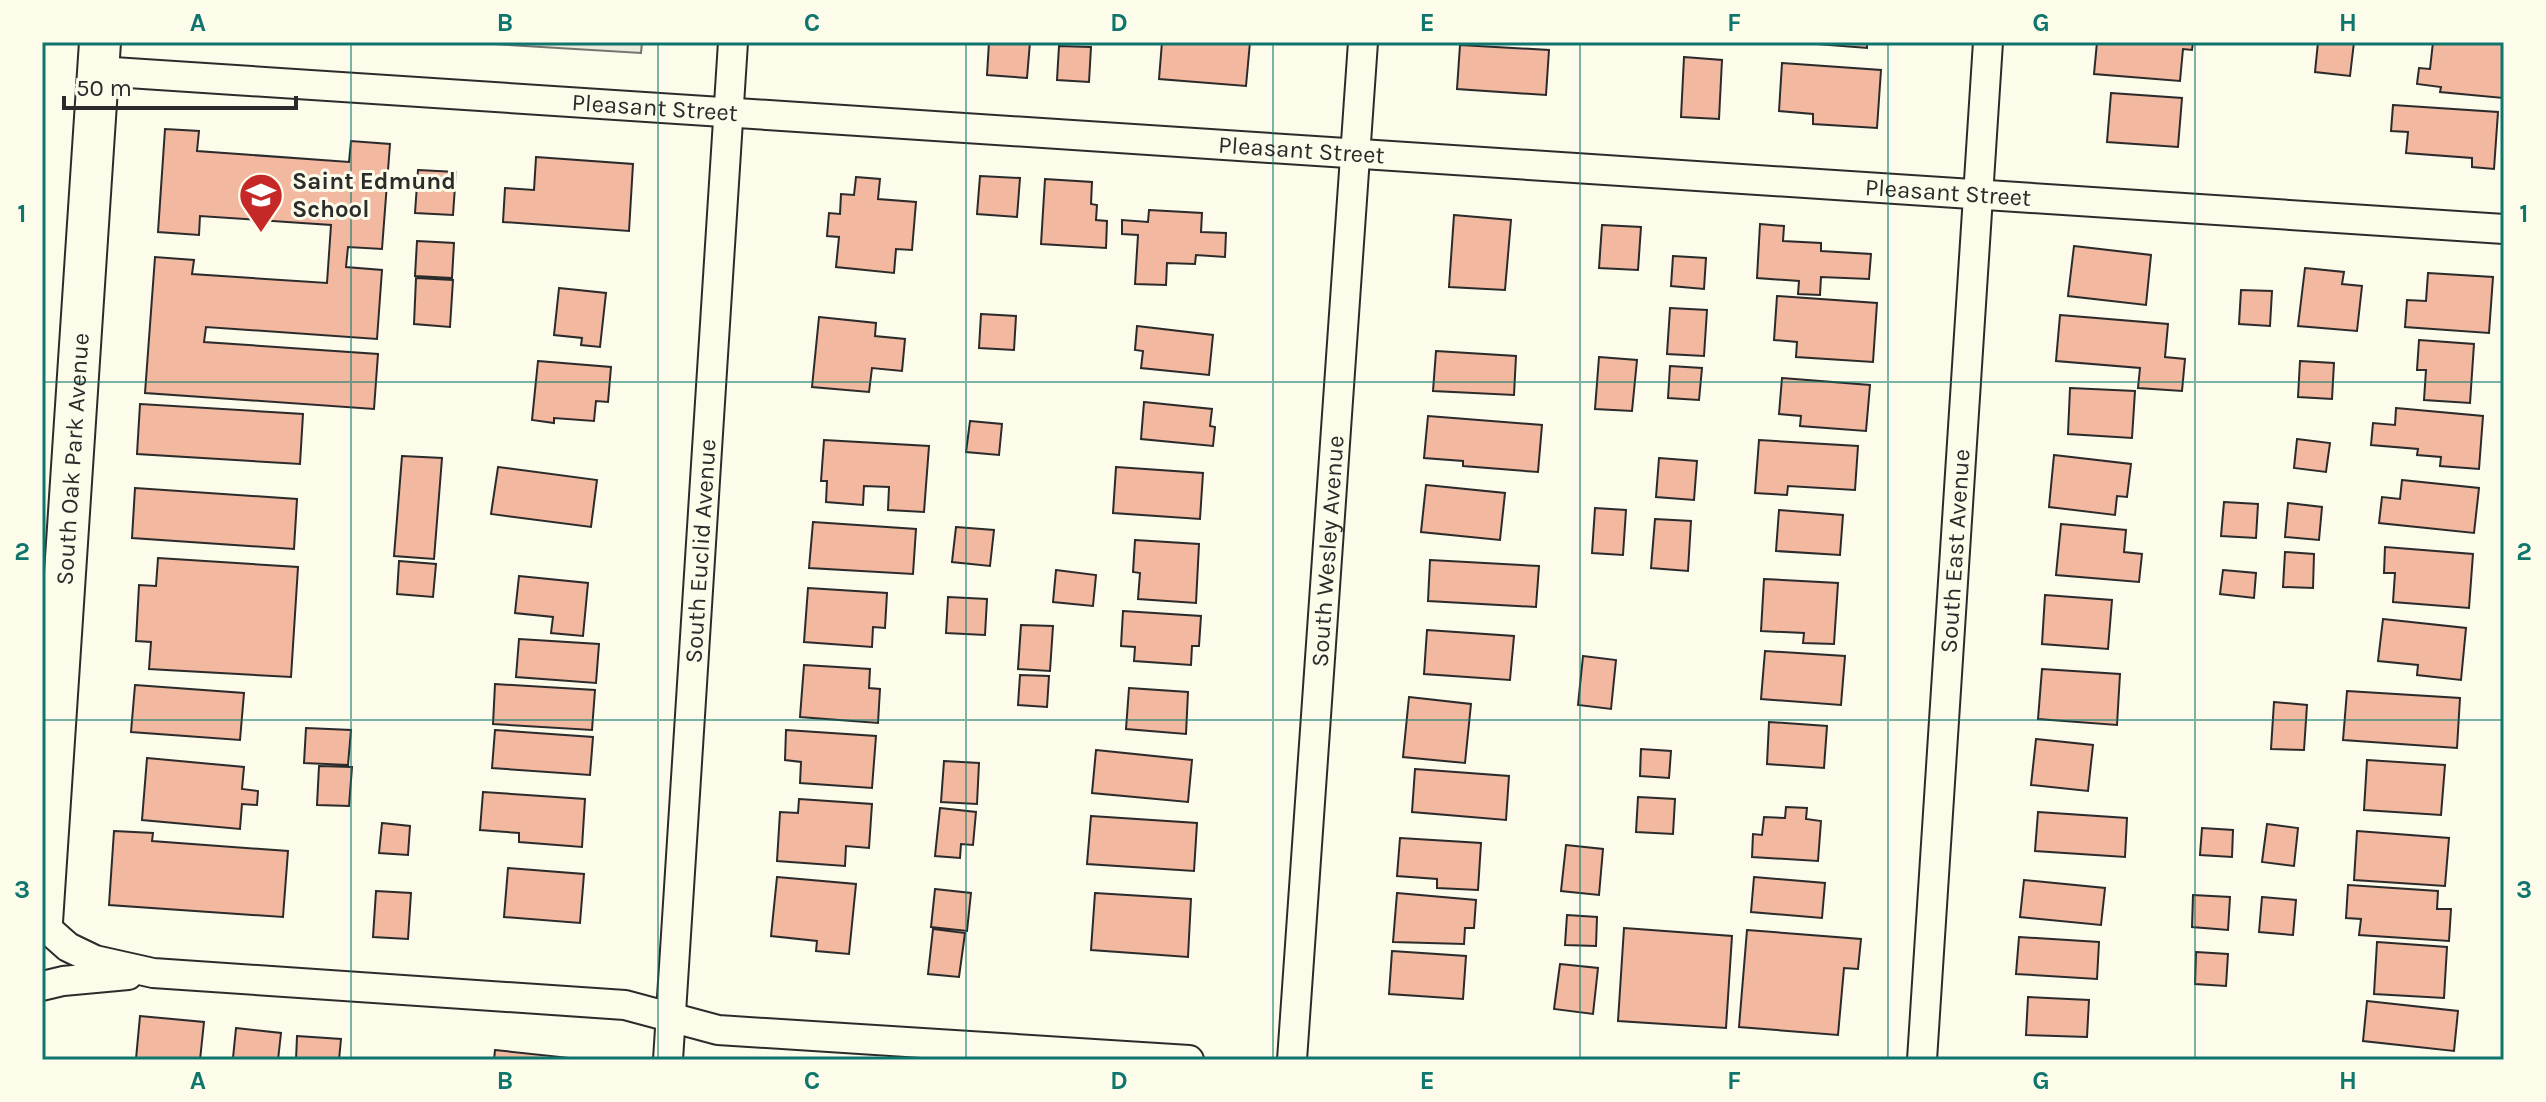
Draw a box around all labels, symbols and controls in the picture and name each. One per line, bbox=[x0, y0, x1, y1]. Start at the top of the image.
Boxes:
text: A bbox=[190, 7, 206, 38]
text: B bbox=[497, 7, 513, 38]
text: C bbox=[804, 7, 820, 38]
text: D bbox=[1110, 7, 1128, 38]
text: E bbox=[1419, 7, 1435, 38]
text: F bbox=[1727, 7, 1741, 38]
text: G bbox=[2032, 7, 2050, 38]
text: H bbox=[2339, 7, 2357, 38]
scale bar bbox=[64, 60, 296, 110]
text: 50 m bbox=[76, 74, 132, 102]
street label: Pleasant Street bbox=[571, 88, 739, 127]
street label: Pleasant Street bbox=[1217, 131, 1385, 169]
place label: Saint Edmund School bbox=[292, 167, 456, 223]
school or university icon: Saint Edmund School bbox=[237, 171, 285, 234]
street label: Pleasant Street bbox=[1864, 173, 2032, 212]
text: 1 bbox=[17, 198, 27, 229]
text: 1 bbox=[2519, 198, 2529, 229]
street label: South Oak Park Avenue bbox=[50, 332, 95, 586]
street label: South Wesley Avenue bbox=[1305, 435, 1350, 668]
street label: South Euclid Avenue bbox=[679, 438, 722, 664]
street label: South East Avenue bbox=[1934, 448, 1976, 654]
text: 2 bbox=[14, 536, 30, 567]
text: 2 bbox=[2516, 536, 2532, 567]
text: 3 bbox=[14, 874, 30, 905]
text: 3 bbox=[2516, 874, 2532, 905]
text: A bbox=[190, 1065, 206, 1096]
text: B bbox=[497, 1065, 513, 1096]
text: C bbox=[804, 1065, 820, 1096]
text: D bbox=[1110, 1065, 1128, 1096]
text: E bbox=[1419, 1065, 1435, 1096]
text: F bbox=[1727, 1065, 1741, 1096]
text: G bbox=[2032, 1065, 2050, 1096]
text: H bbox=[2339, 1065, 2357, 1096]

